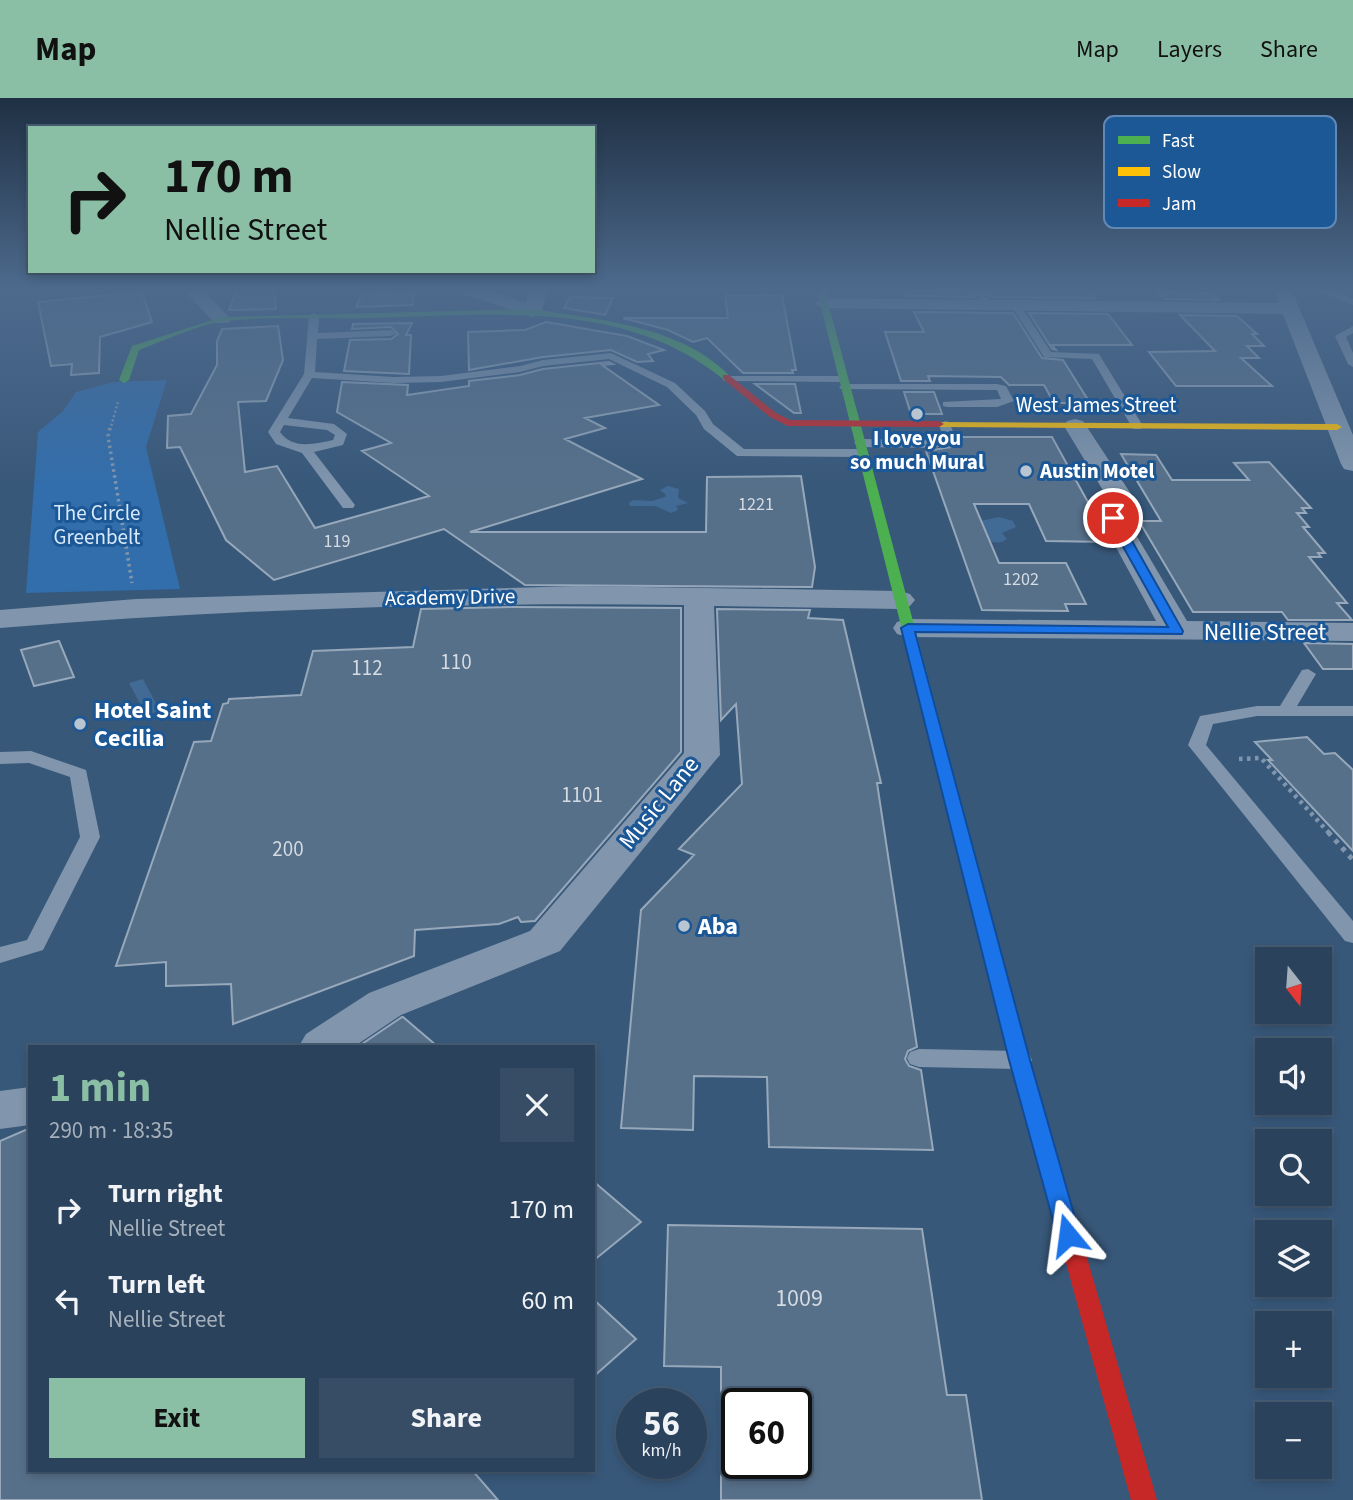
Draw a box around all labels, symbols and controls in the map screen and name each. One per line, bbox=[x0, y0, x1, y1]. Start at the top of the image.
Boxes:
text: Map bbox=[35, 26, 96, 73]
text: Map bbox=[1076, 32, 1119, 67]
text: Layers bbox=[1157, 32, 1222, 67]
text: Share bbox=[1260, 32, 1318, 67]
legend bbox=[1104, 116, 1336, 228]
text: Fast bbox=[1162, 128, 1195, 155]
text: 170 m bbox=[164, 142, 293, 212]
icon: right bbox=[49, 154, 140, 245]
text: Slow bbox=[1162, 159, 1201, 186]
text: Jam bbox=[1162, 191, 1196, 218]
text: Nellie Street bbox=[164, 207, 327, 253]
street label: West James Street bbox=[1016, 390, 1176, 420]
marker: I love you so much Mural bbox=[909, 406, 925, 422]
place label: I love you so much Mural bbox=[850, 423, 984, 477]
place label: Austin Motel bbox=[1039, 456, 1155, 486]
marker: Austin Motel bbox=[1018, 463, 1034, 479]
pin bbox=[1083, 488, 1143, 548]
house number: 1221 bbox=[738, 492, 774, 517]
park label: The Circle Greenbelt bbox=[54, 498, 140, 552]
icon: arrive bbox=[1094, 499, 1132, 537]
house number: 119 bbox=[324, 529, 350, 554]
house number: 1202 bbox=[1003, 567, 1039, 592]
street label: Academy Drive bbox=[385, 581, 515, 613]
street label: Nellie Street bbox=[1204, 615, 1326, 650]
house number: 110 bbox=[440, 647, 472, 677]
house number: 112 bbox=[351, 653, 383, 683]
place label: Hotel Saint Cecilia bbox=[94, 693, 211, 756]
marker: Hotel Saint Cecilia bbox=[72, 716, 88, 732]
street label: Music Lane bbox=[610, 749, 708, 857]
house number: 1101 bbox=[561, 780, 603, 810]
house number: 200 bbox=[272, 834, 304, 864]
place label: Aba bbox=[697, 909, 738, 944]
marker: Aba bbox=[676, 918, 692, 934]
north arrow bbox=[1255, 947, 1332, 1024]
map controls bbox=[1255, 947, 1332, 1479]
button: sound bbox=[1255, 1038, 1332, 1115]
text: 1 min bbox=[49, 1058, 151, 1118]
button: close bbox=[500, 1068, 574, 1142]
text: 290 m · 18:35 bbox=[49, 1114, 173, 1147]
button: search bbox=[1255, 1129, 1332, 1206]
text: Turn right bbox=[108, 1175, 223, 1212]
icon: right bbox=[49, 1191, 87, 1229]
text: 170 m bbox=[508, 1191, 574, 1228]
position arrow bbox=[1031, 1198, 1105, 1272]
text: Nellie Street bbox=[108, 1212, 225, 1245]
button: layers bbox=[1255, 1220, 1332, 1297]
text: Turn left bbox=[108, 1266, 205, 1303]
house number: 1009 bbox=[775, 1281, 823, 1316]
icon: left bbox=[49, 1282, 87, 1320]
text: 60 m bbox=[521, 1282, 574, 1319]
text: Nellie Street bbox=[108, 1303, 225, 1336]
button: + bbox=[1255, 1311, 1332, 1388]
button: Exit bbox=[49, 1378, 305, 1458]
button: Share bbox=[319, 1378, 574, 1458]
speed limit sign: 60 bbox=[721, 1388, 812, 1479]
text: 56 bbox=[643, 1399, 680, 1449]
button: − bbox=[1255, 1402, 1332, 1479]
text: km/h bbox=[642, 1438, 681, 1463]

